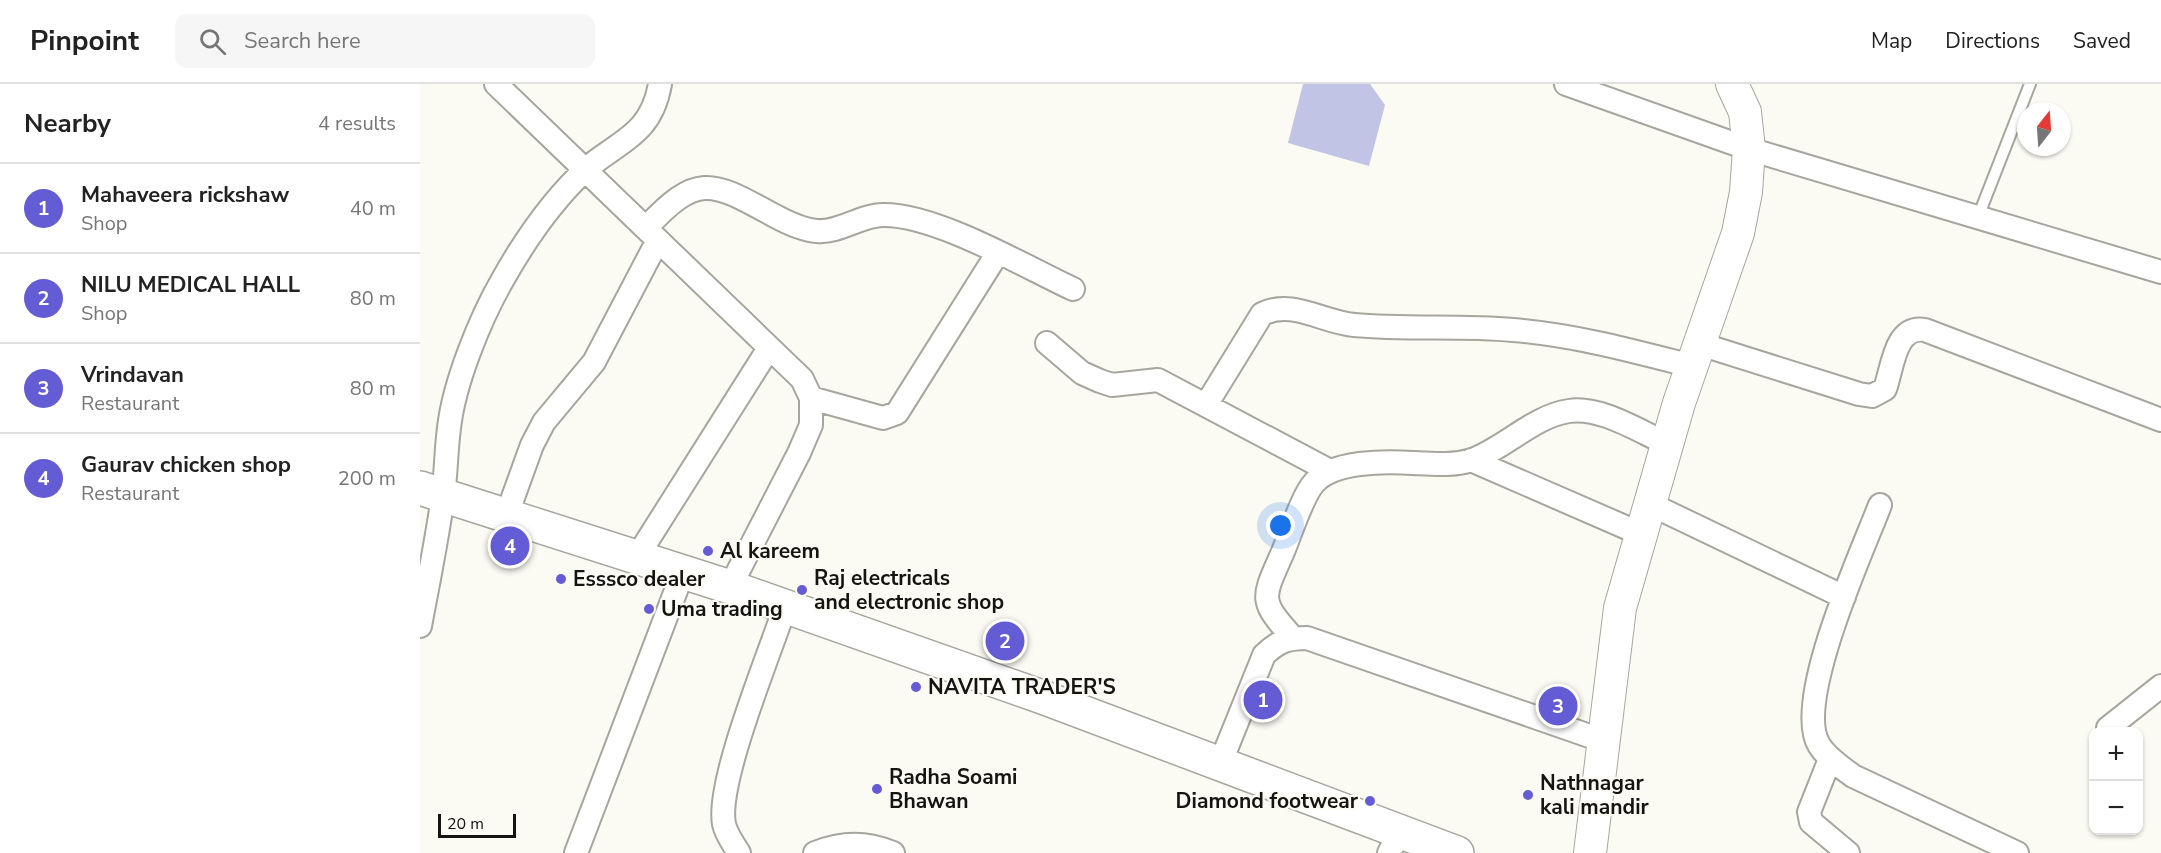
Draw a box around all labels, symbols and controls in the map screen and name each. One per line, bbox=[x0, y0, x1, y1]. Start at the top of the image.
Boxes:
search box bbox=[175, 14, 595, 68]
text: Pinpoint bbox=[30, 22, 139, 60]
icon: search bbox=[196, 25, 229, 58]
text: Search here bbox=[244, 26, 361, 56]
text: Map bbox=[1871, 27, 1912, 55]
text: Directions bbox=[1945, 27, 2040, 55]
text: Saved bbox=[2073, 27, 2131, 55]
north arrow bbox=[2017, 102, 2071, 156]
text: Nearby bbox=[24, 106, 111, 141]
text: 4 results bbox=[318, 110, 396, 137]
text: Mahaveera rickshaw bbox=[81, 180, 289, 210]
text: 1 bbox=[38, 195, 50, 222]
text: 40 m bbox=[350, 195, 396, 222]
text: Shop bbox=[81, 210, 127, 237]
text: NILU MEDICAL HALL bbox=[81, 270, 300, 300]
text: 2 bbox=[38, 285, 50, 312]
text: 80 m bbox=[350, 285, 396, 312]
text: Shop bbox=[81, 300, 127, 327]
text: Vrindavan bbox=[81, 360, 184, 390]
text: 3 bbox=[38, 375, 50, 402]
text: 80 m bbox=[350, 375, 396, 402]
text: Restaurant bbox=[81, 390, 179, 417]
text: Gaurav chicken shop bbox=[81, 450, 291, 480]
text: 4 bbox=[38, 465, 50, 492]
text: 200 m bbox=[338, 465, 396, 492]
text: Restaurant bbox=[81, 480, 179, 507]
your location bbox=[1266, 511, 1295, 540]
pin: 4 bbox=[490, 524, 530, 568]
place label: Al kareem bbox=[720, 537, 820, 565]
marker: Al kareem bbox=[701, 544, 715, 558]
place label: Raj electricals and electronic shop bbox=[814, 564, 1004, 616]
place label: Esssco dealer bbox=[573, 565, 706, 593]
marker: Esssco dealer bbox=[554, 572, 568, 586]
marker: Raj electricals and electronic shop bbox=[795, 583, 809, 597]
place label: Uma trading bbox=[661, 595, 783, 623]
marker: Uma trading bbox=[642, 602, 656, 616]
pin: 2 bbox=[986, 618, 1024, 664]
place label: NAVITA TRADER'S bbox=[928, 673, 1116, 701]
pin: 1 bbox=[1244, 678, 1282, 722]
marker: NAVITA TRADER'S bbox=[909, 680, 923, 694]
pin: 3 bbox=[1538, 684, 1578, 728]
map controls bbox=[2089, 727, 2143, 835]
button: + bbox=[2089, 727, 2143, 781]
place label: Radha Soami Bhawan bbox=[889, 763, 1017, 815]
place label: Nathnagar kali mandir bbox=[1540, 769, 1650, 821]
button: − bbox=[2089, 781, 2143, 835]
marker: Radha Soami Bhawan bbox=[870, 782, 884, 796]
place label: Diamond footwear bbox=[1176, 787, 1359, 815]
marker: Nathnagar kali mandir bbox=[1521, 788, 1535, 802]
marker: Diamond footwear bbox=[1363, 794, 1377, 808]
scale bar bbox=[438, 811, 516, 838]
text: 20 m bbox=[447, 813, 484, 835]

